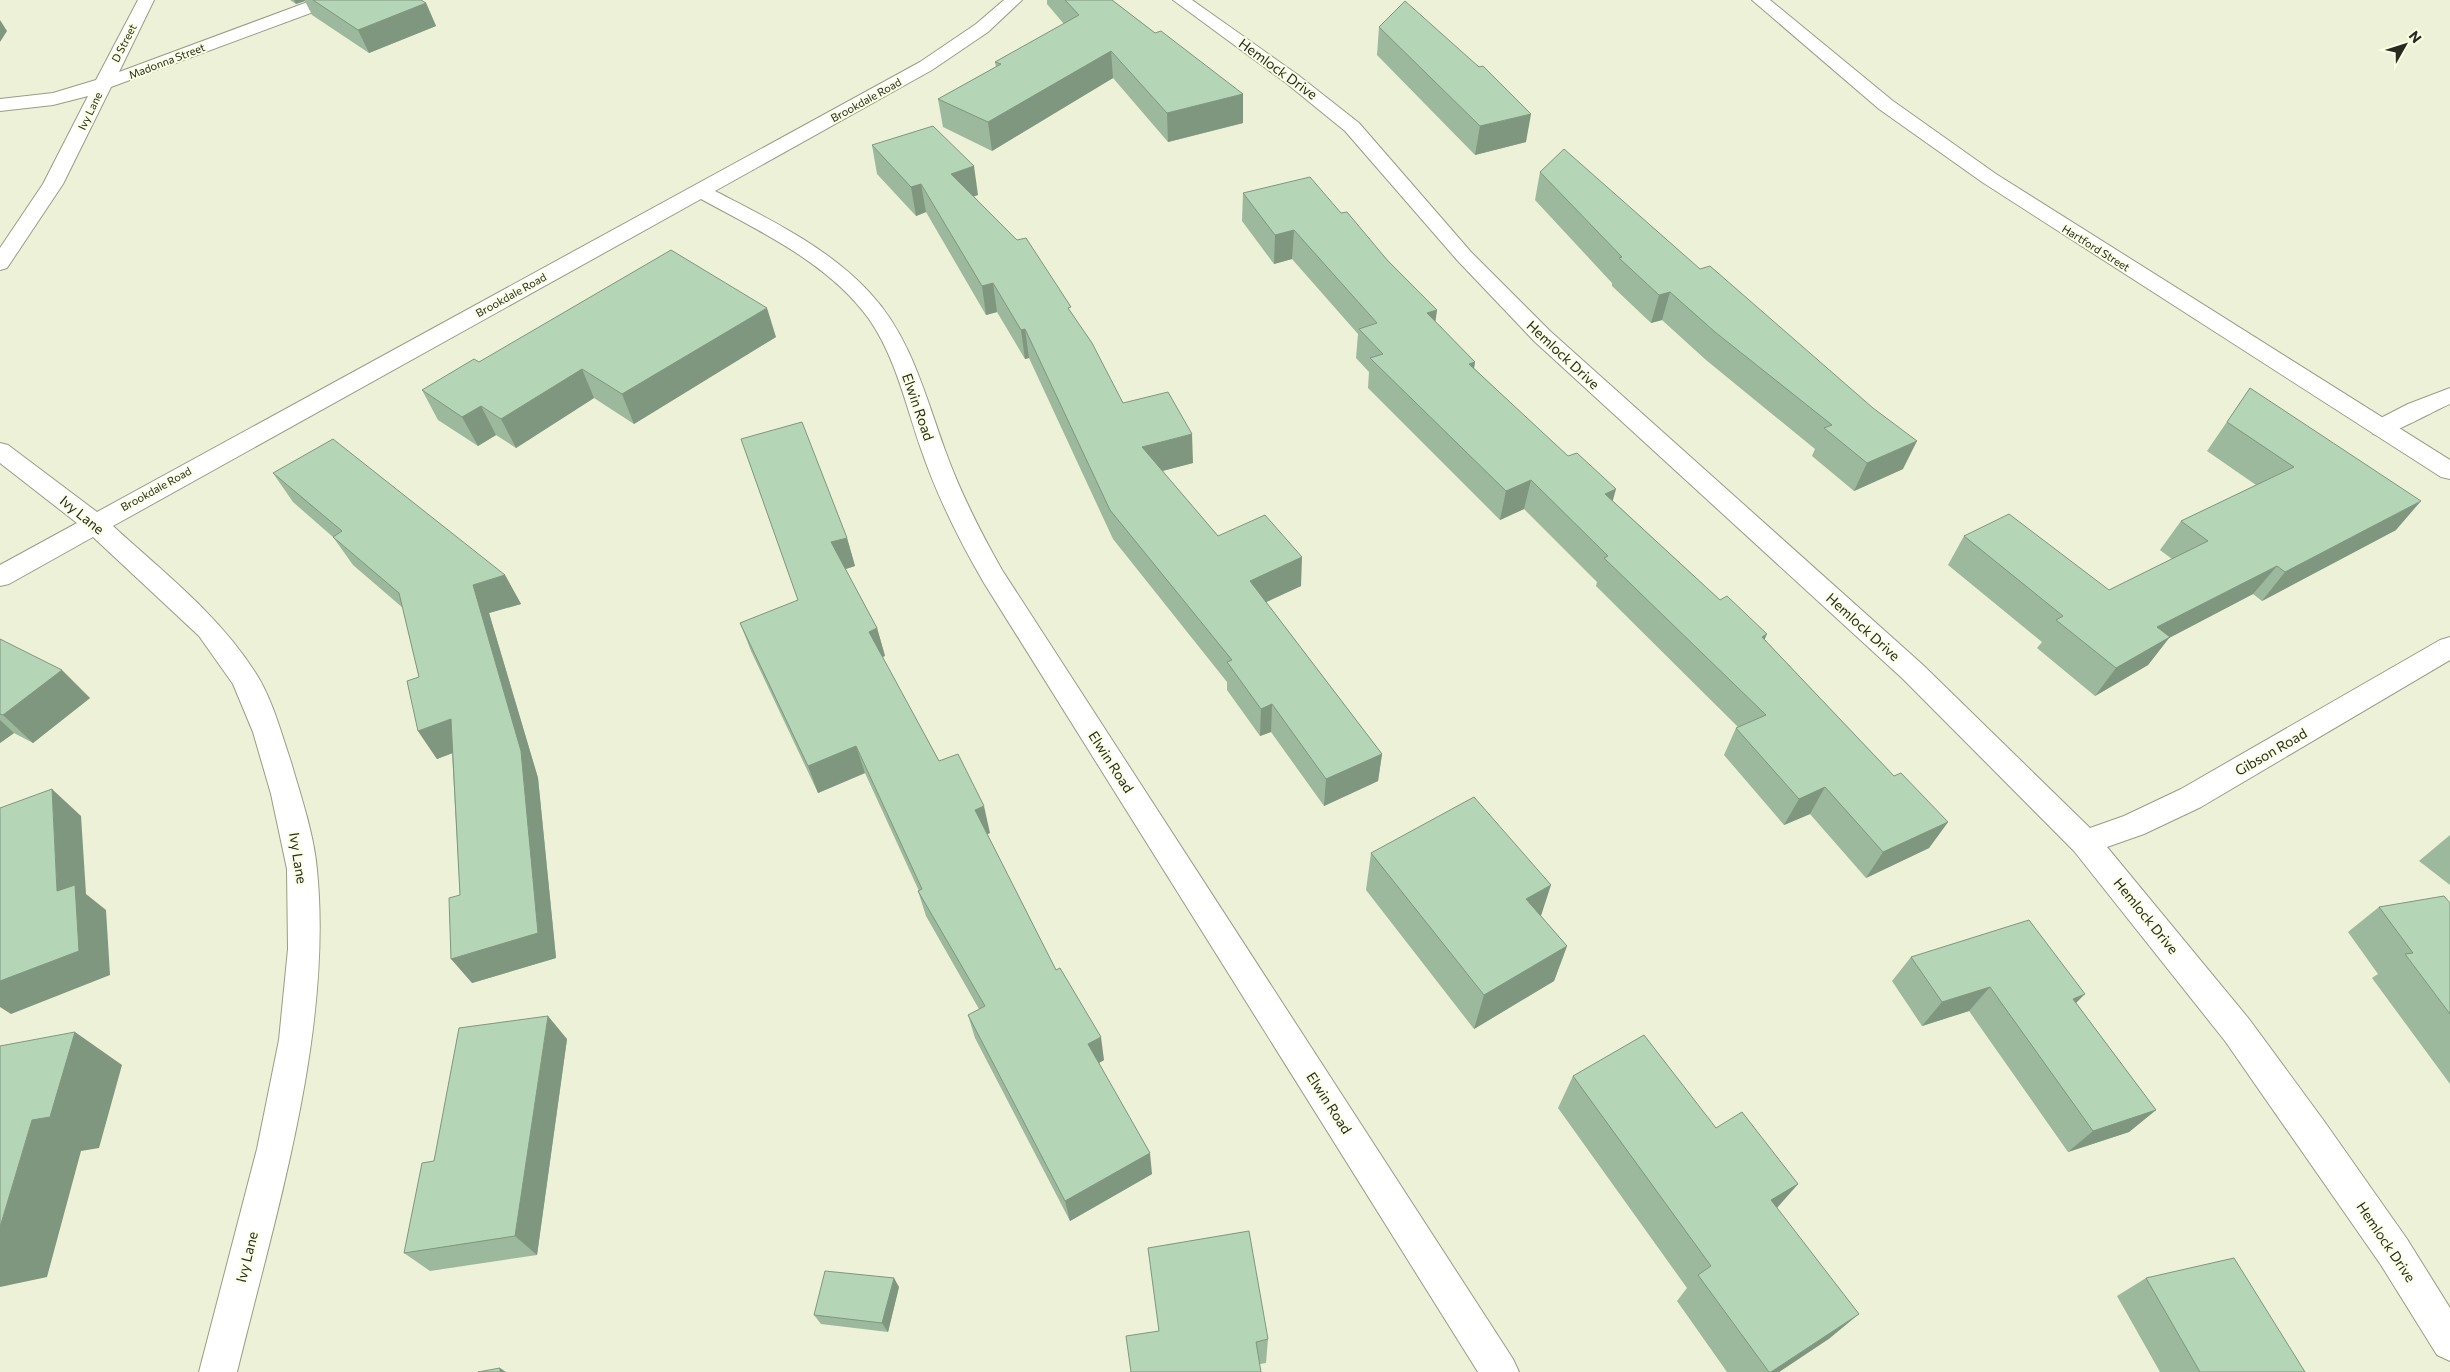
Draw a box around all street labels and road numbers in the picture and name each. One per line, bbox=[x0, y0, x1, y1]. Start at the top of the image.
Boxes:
street label: D Street bbox=[108, 21, 139, 64]
street label: Hemlock Drive bbox=[1236, 34, 1321, 103]
street label: Madonna Street bbox=[127, 40, 207, 81]
street label: Brookdale Road bbox=[828, 75, 903, 124]
street label: Ivy Lane bbox=[75, 89, 104, 132]
street label: Hartford Street bbox=[2060, 222, 2133, 274]
street label: Brookdale Road bbox=[473, 270, 548, 319]
street label: Hemlock Drive bbox=[1524, 317, 1603, 393]
street label: Elwin Road bbox=[899, 371, 938, 443]
street label: Brookdale Road bbox=[118, 464, 193, 513]
street label: Ivy Lane bbox=[57, 492, 108, 538]
street label: Hemlock Drive bbox=[1823, 589, 1904, 664]
street label: Gibson Road bbox=[2232, 724, 2310, 779]
street label: Elwin Road bbox=[1085, 728, 1138, 796]
street label: Ivy Lane bbox=[286, 831, 311, 885]
street label: Hemlock Drive bbox=[2111, 874, 2182, 957]
street label: Elwin Road bbox=[1303, 1069, 1356, 1137]
street label: Hemlock Drive bbox=[2353, 1198, 2419, 1285]
street label: Ivy Lane bbox=[232, 1230, 261, 1284]

